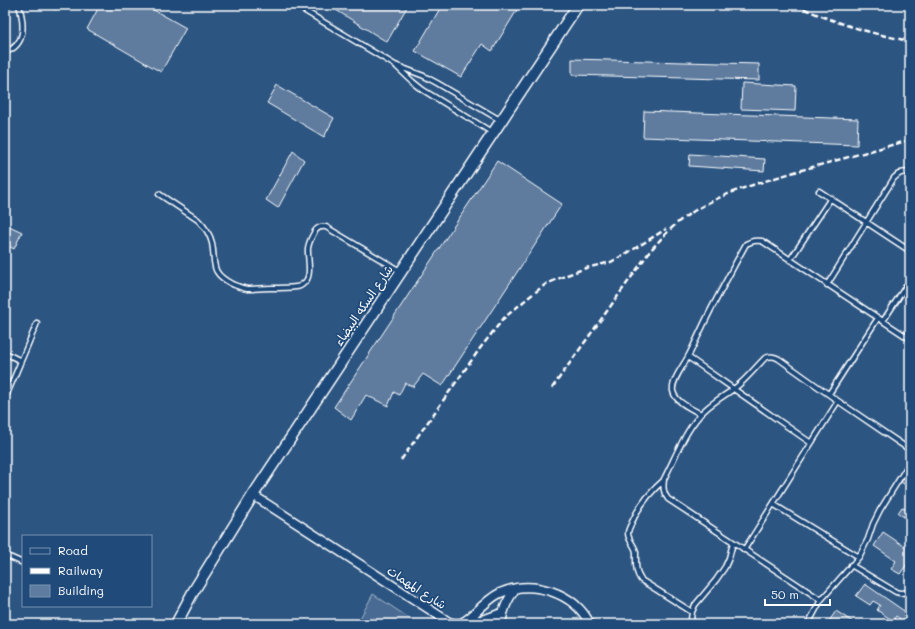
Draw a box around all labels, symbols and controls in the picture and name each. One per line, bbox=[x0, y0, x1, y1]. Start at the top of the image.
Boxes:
street label: شارع السكه البيضاء bbox=[330, 261, 398, 350]
legend bbox=[22, 535, 152, 607]
text: Road bbox=[58, 542, 88, 558]
text: Railway bbox=[58, 562, 103, 578]
street label: شارع المهمات bbox=[383, 562, 450, 614]
scale bar bbox=[765, 581, 830, 607]
text: Building bbox=[58, 582, 104, 598]
text: 50 m bbox=[771, 586, 799, 602]

